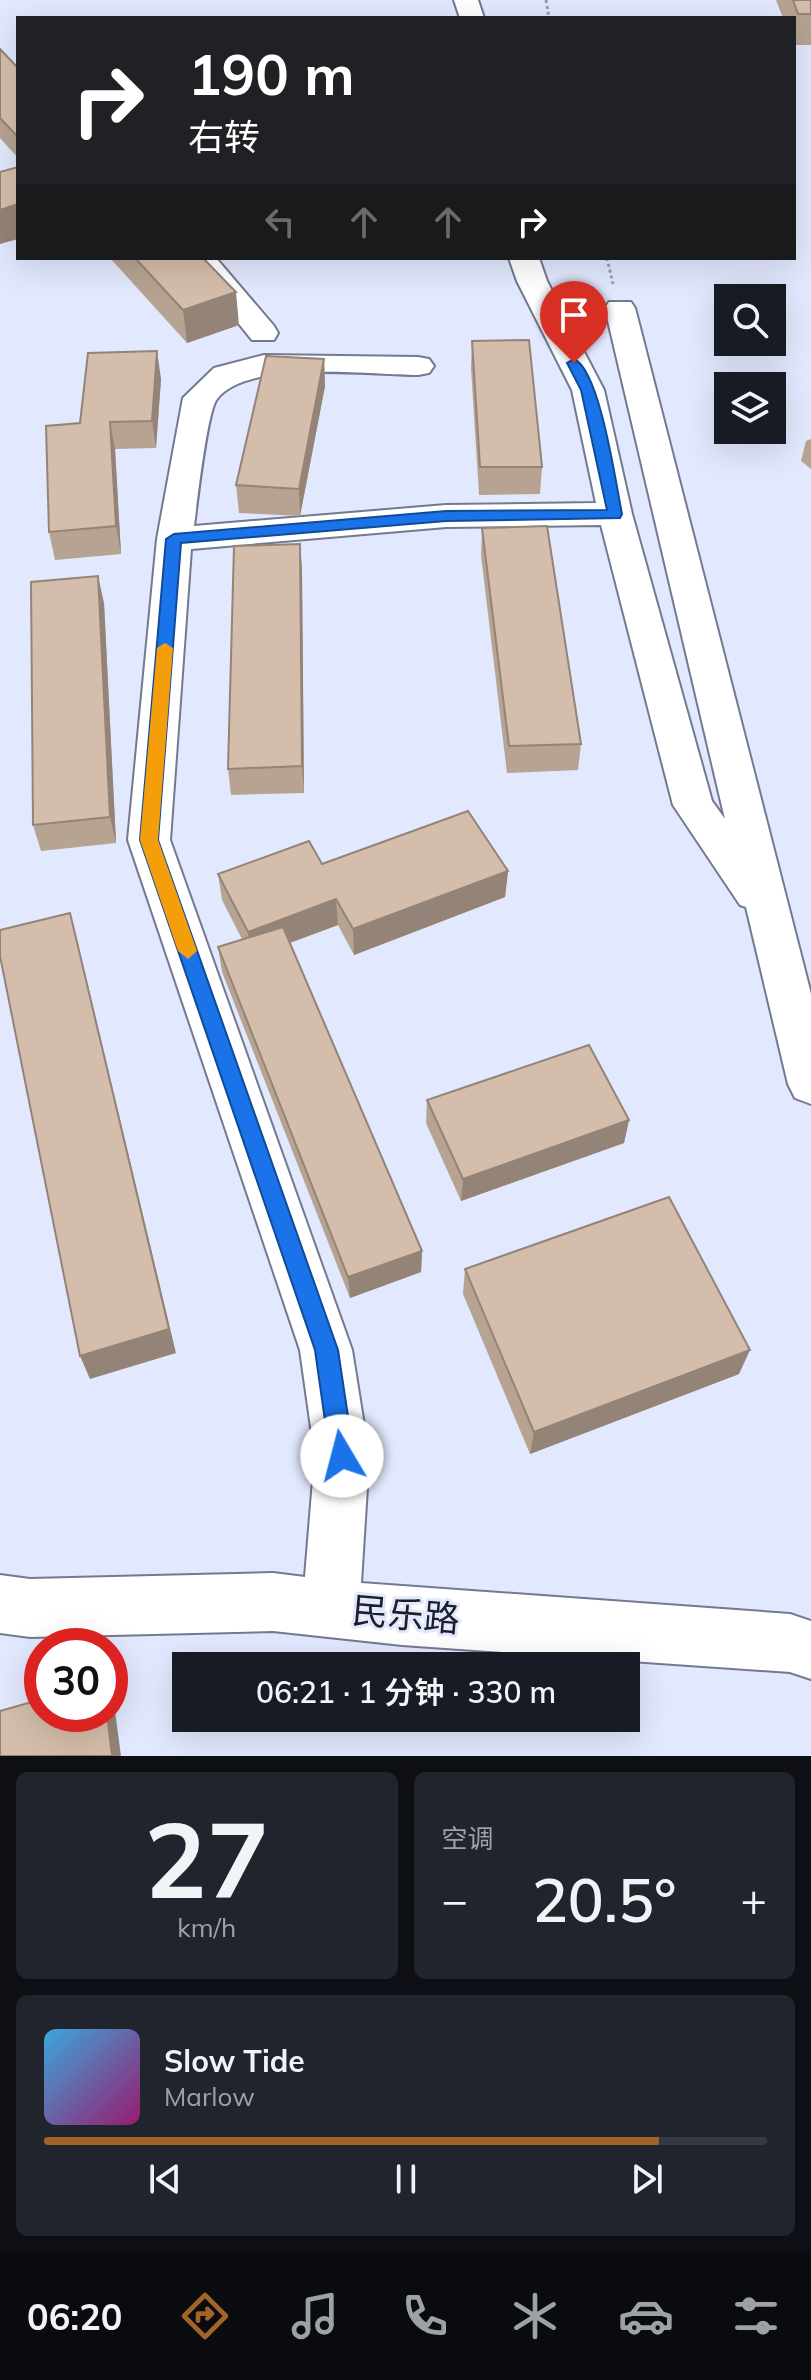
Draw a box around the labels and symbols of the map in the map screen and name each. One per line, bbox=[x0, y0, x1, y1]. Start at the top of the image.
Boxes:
pin bbox=[540, 281, 608, 363]
position arrow bbox=[300, 1414, 384, 1498]
street label: 民乐路 bbox=[350, 1587, 462, 1641]
speed limit sign: 30 bbox=[24, 1628, 128, 1732]

